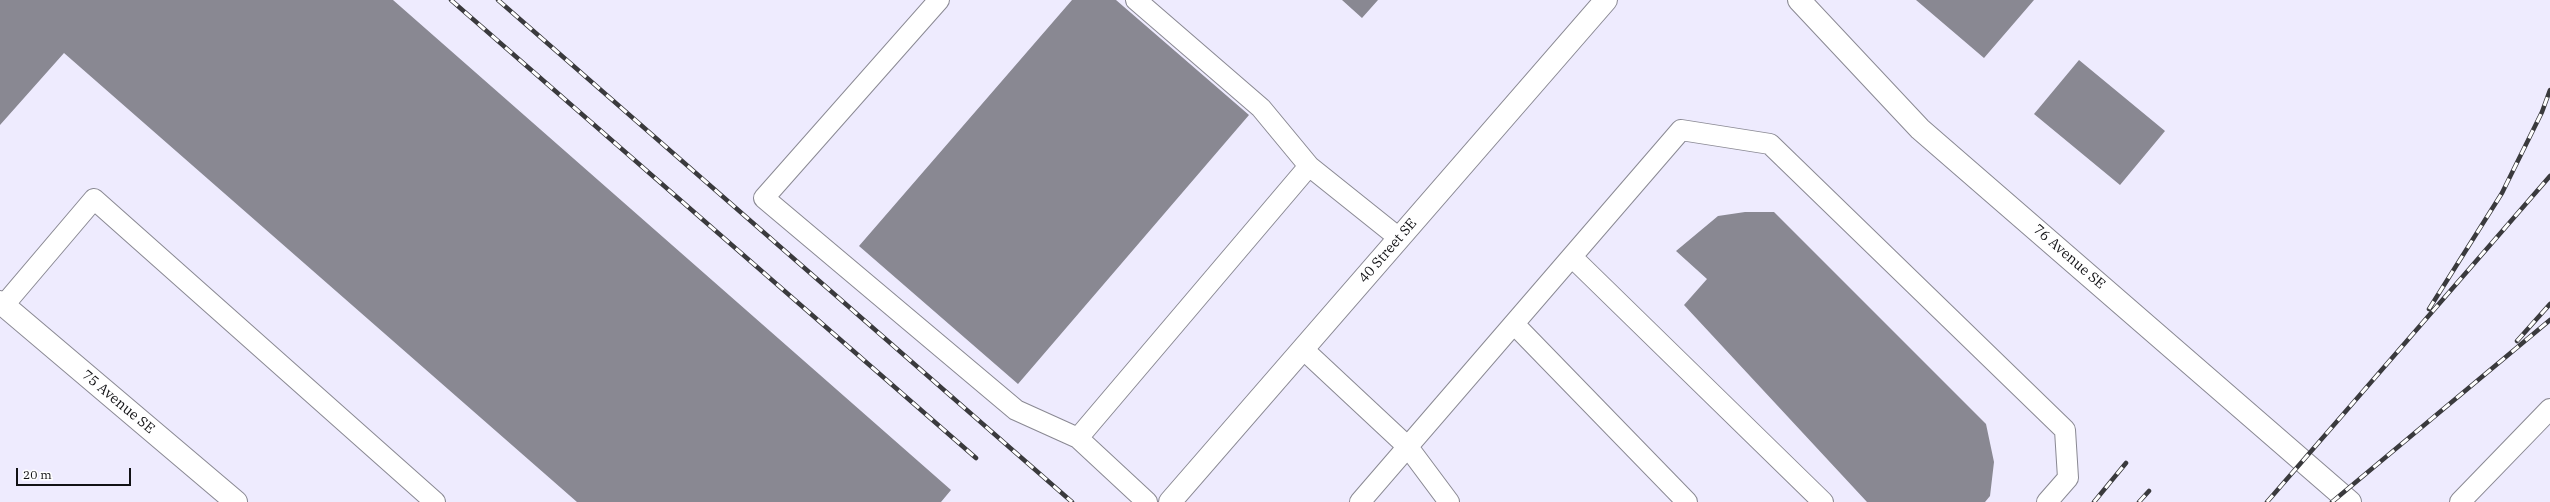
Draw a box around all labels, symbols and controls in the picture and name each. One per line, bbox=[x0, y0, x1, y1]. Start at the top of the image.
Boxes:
street label: 40 Street SE bbox=[1355, 215, 1421, 287]
street label: 76 Avenue SE bbox=[2030, 221, 2108, 293]
street label: 75 Avenue SE bbox=[78, 367, 158, 437]
scale bar bbox=[18, 460, 133, 486]
text: 20 m bbox=[23, 467, 52, 482]

